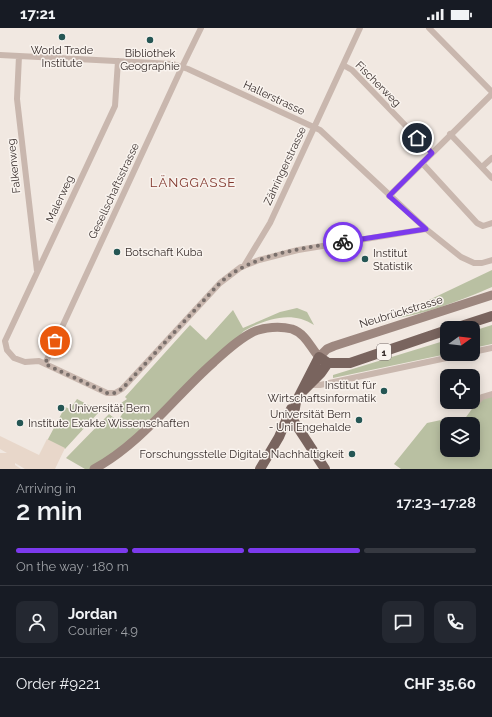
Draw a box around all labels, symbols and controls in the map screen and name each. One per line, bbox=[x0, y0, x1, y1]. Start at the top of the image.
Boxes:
text: 17:21 bbox=[20, 5, 55, 23]
marker: World Trade Institute bbox=[57, 32, 67, 42]
marker: Bibliothek Geographie bbox=[145, 35, 155, 45]
place label: World Trade Institute bbox=[31, 44, 94, 70]
place label: Bibliothek Geographie bbox=[120, 47, 180, 73]
street label: Fischerweg bbox=[353, 59, 403, 109]
street label: Hallerstrasse bbox=[241, 78, 307, 118]
pin bbox=[400, 121, 434, 155]
street label: Zähringerstrasse bbox=[261, 124, 309, 207]
icon: home bbox=[406, 127, 428, 149]
street label: Falkenweg bbox=[5, 138, 23, 194]
street label: Gesellschaftsstrasse bbox=[86, 140, 142, 241]
street label: Malerweg bbox=[43, 173, 77, 225]
district label: LÄNGGASSE bbox=[150, 174, 236, 190]
courier bbox=[323, 222, 363, 262]
icon: bike bbox=[332, 231, 354, 253]
place label: Botschaft Kuba bbox=[125, 246, 203, 259]
marker: Botschaft Kuba bbox=[112, 247, 122, 257]
place label: Institut Statistik bbox=[373, 247, 413, 273]
marker: Institut Statistik bbox=[360, 254, 370, 264]
street label: Neubrückstrasse bbox=[358, 293, 445, 331]
north arrow bbox=[440, 321, 480, 361]
map controls bbox=[440, 321, 480, 457]
pin bbox=[38, 324, 72, 358]
icon: bag bbox=[44, 330, 66, 352]
road number: 1 bbox=[377, 344, 391, 360]
button: locate bbox=[440, 369, 480, 409]
place label: Institut für Wirtschaftsinformatik bbox=[268, 379, 376, 405]
marker: Institut für Wirtschaftsinformatik bbox=[379, 386, 389, 396]
place label: Universität Bern bbox=[69, 402, 150, 415]
marker: Universität Bern bbox=[56, 403, 66, 413]
place label: Universität Bern - Uni Engehalde bbox=[269, 408, 352, 434]
marker: Universität Bern - Uni Engehalde bbox=[354, 415, 364, 425]
place label: Institute Exakte Wissenschaften bbox=[28, 417, 189, 430]
button: layers bbox=[440, 417, 480, 457]
marker: Institute Exakte Wissenschaften bbox=[15, 418, 25, 428]
place label: Forschungsstelle Digitale Nachhaltigkeit bbox=[139, 448, 344, 461]
marker: Forschungsstelle Digitale Nachhaltigkeit bbox=[347, 449, 357, 459]
text: Arriving in bbox=[16, 481, 76, 496]
text: 17:23–17:28 bbox=[396, 494, 476, 512]
text: 2 min bbox=[16, 496, 83, 526]
text: On the way · 180 m bbox=[16, 559, 129, 574]
button: person bbox=[16, 601, 58, 643]
button: chat bbox=[382, 601, 424, 643]
button: phone bbox=[434, 601, 476, 643]
text: Jordan bbox=[68, 605, 117, 623]
text: Courier · 4.9 bbox=[68, 623, 138, 638]
text: Order #9221 bbox=[16, 675, 100, 693]
text: CHF 35.60 bbox=[404, 675, 476, 693]

